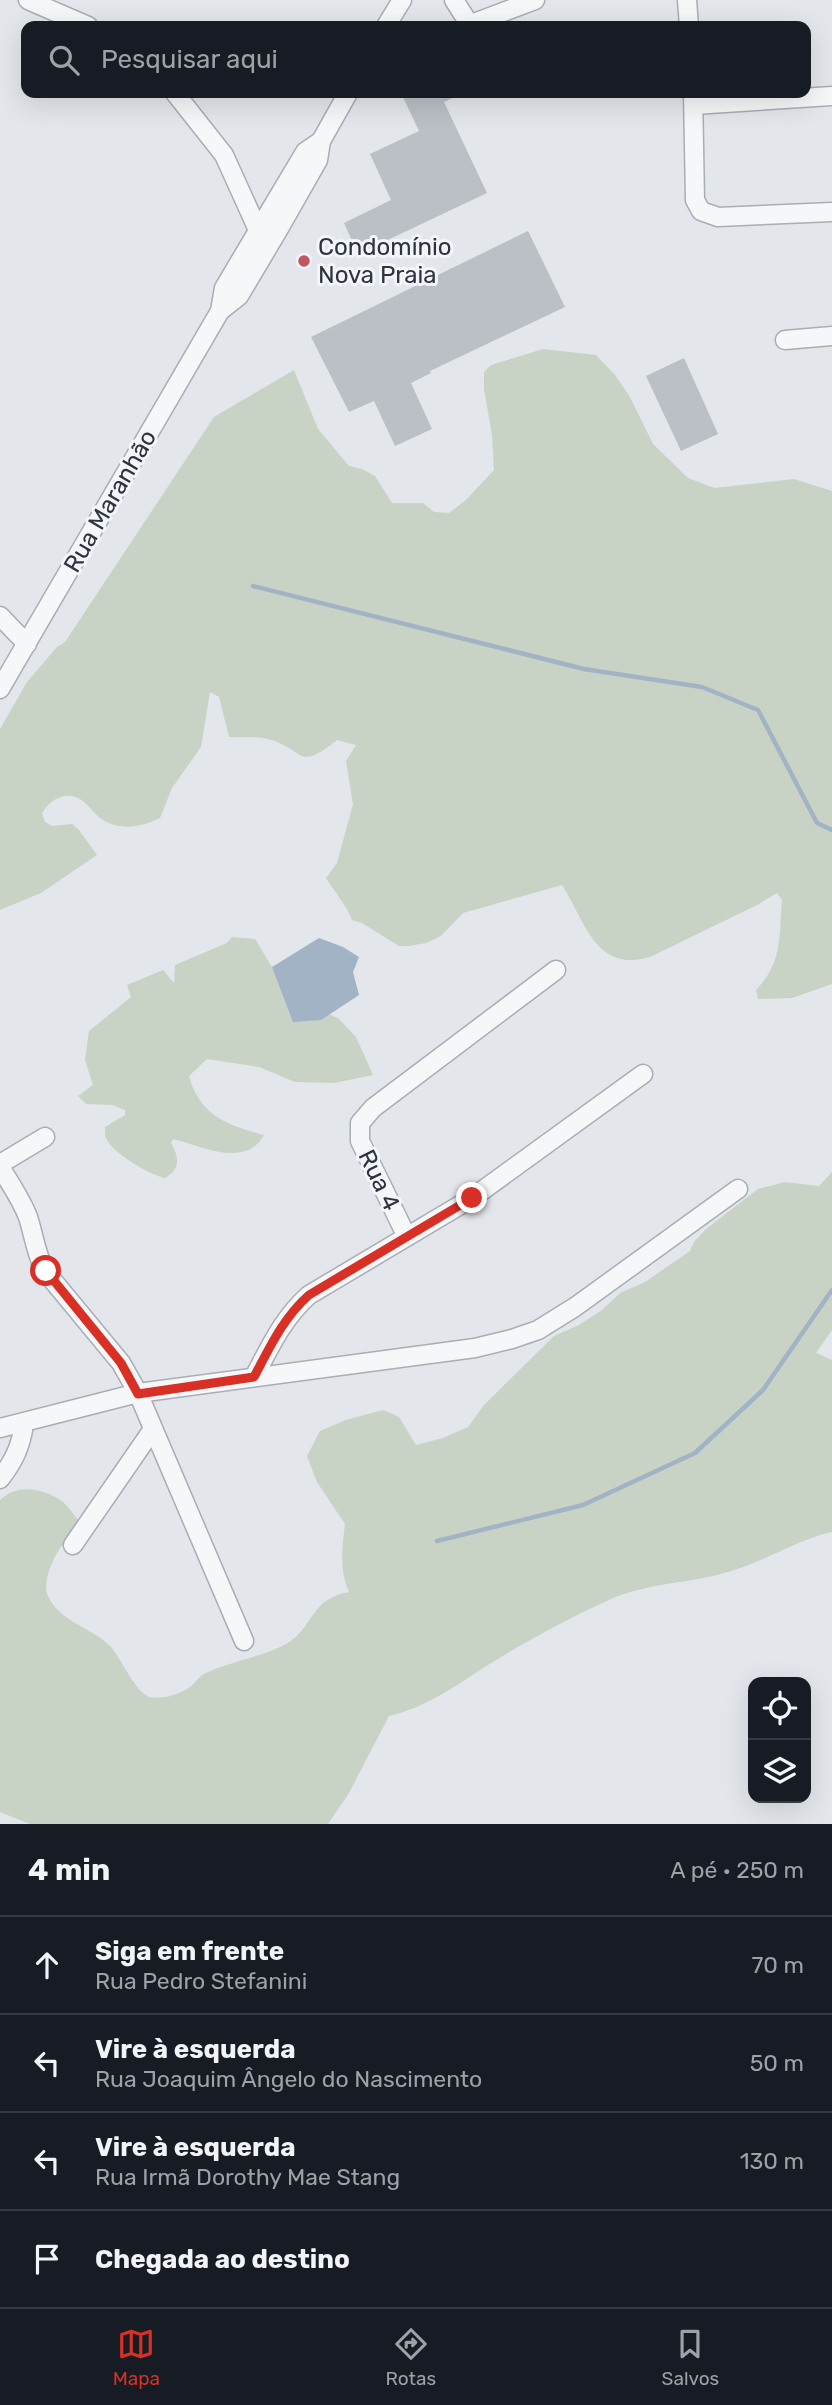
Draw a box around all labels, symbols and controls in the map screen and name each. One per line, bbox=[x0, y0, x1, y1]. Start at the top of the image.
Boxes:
search box bbox=[21, 21, 811, 98]
icon: search bbox=[45, 41, 83, 79]
text: Pesquisar aqui bbox=[101, 44, 278, 75]
place label: Condomínio Nova Praia bbox=[318, 233, 452, 289]
marker: Condomínio Nova Praia bbox=[296, 253, 312, 269]
street label: Rua Maranhão bbox=[58, 425, 162, 577]
street label: Rua 4 bbox=[352, 1145, 406, 1215]
route end bbox=[456, 1182, 487, 1213]
route start bbox=[30, 1255, 61, 1286]
map controls bbox=[748, 1677, 811, 1803]
button: locate bbox=[748, 1677, 811, 1740]
button: layers bbox=[748, 1740, 811, 1803]
text: 4 min bbox=[28, 1852, 110, 1888]
text: A pé · 250 m bbox=[670, 1856, 804, 1884]
text: Siga em frente bbox=[95, 1936, 284, 1967]
icon: ahead bbox=[28, 1946, 66, 1984]
text: 70 m bbox=[752, 1951, 804, 1979]
text: Rua Pedro Stefanini bbox=[95, 1967, 307, 1995]
text: Vire à esquerda bbox=[95, 2034, 296, 2065]
icon: left bbox=[28, 2044, 66, 2082]
text: 50 m bbox=[750, 2049, 804, 2077]
text: Rua Joaquim Ângelo do Nascimento bbox=[95, 2065, 482, 2093]
text: Vire à esquerda bbox=[95, 2132, 296, 2163]
icon: left bbox=[28, 2142, 66, 2180]
text: 130 m bbox=[740, 2147, 804, 2175]
text: Rua Irmã Dorothy Mae Stang bbox=[95, 2163, 400, 2191]
icon: arrive bbox=[28, 2240, 66, 2278]
text: Chegada ao destino bbox=[95, 2244, 350, 2275]
tab: Mapa bbox=[113, 2325, 160, 2390]
tab: Rotas bbox=[385, 2325, 436, 2390]
tab: Salvos bbox=[662, 2325, 719, 2390]

